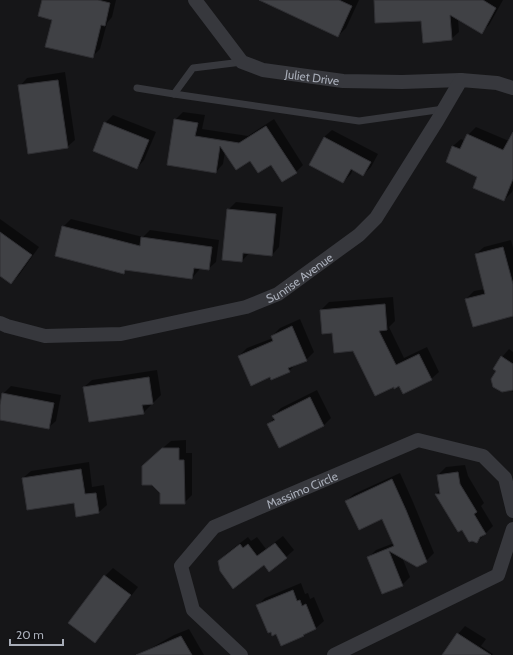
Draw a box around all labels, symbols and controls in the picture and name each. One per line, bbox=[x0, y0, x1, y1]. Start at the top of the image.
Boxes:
street label: Juliet Drive bbox=[283, 65, 340, 88]
street label: Sunrise Avenue bbox=[264, 249, 336, 306]
street label: Massimo Circle bbox=[264, 468, 340, 511]
scale bar bbox=[10, 621, 63, 647]
text: 20 m bbox=[16, 627, 44, 642]

